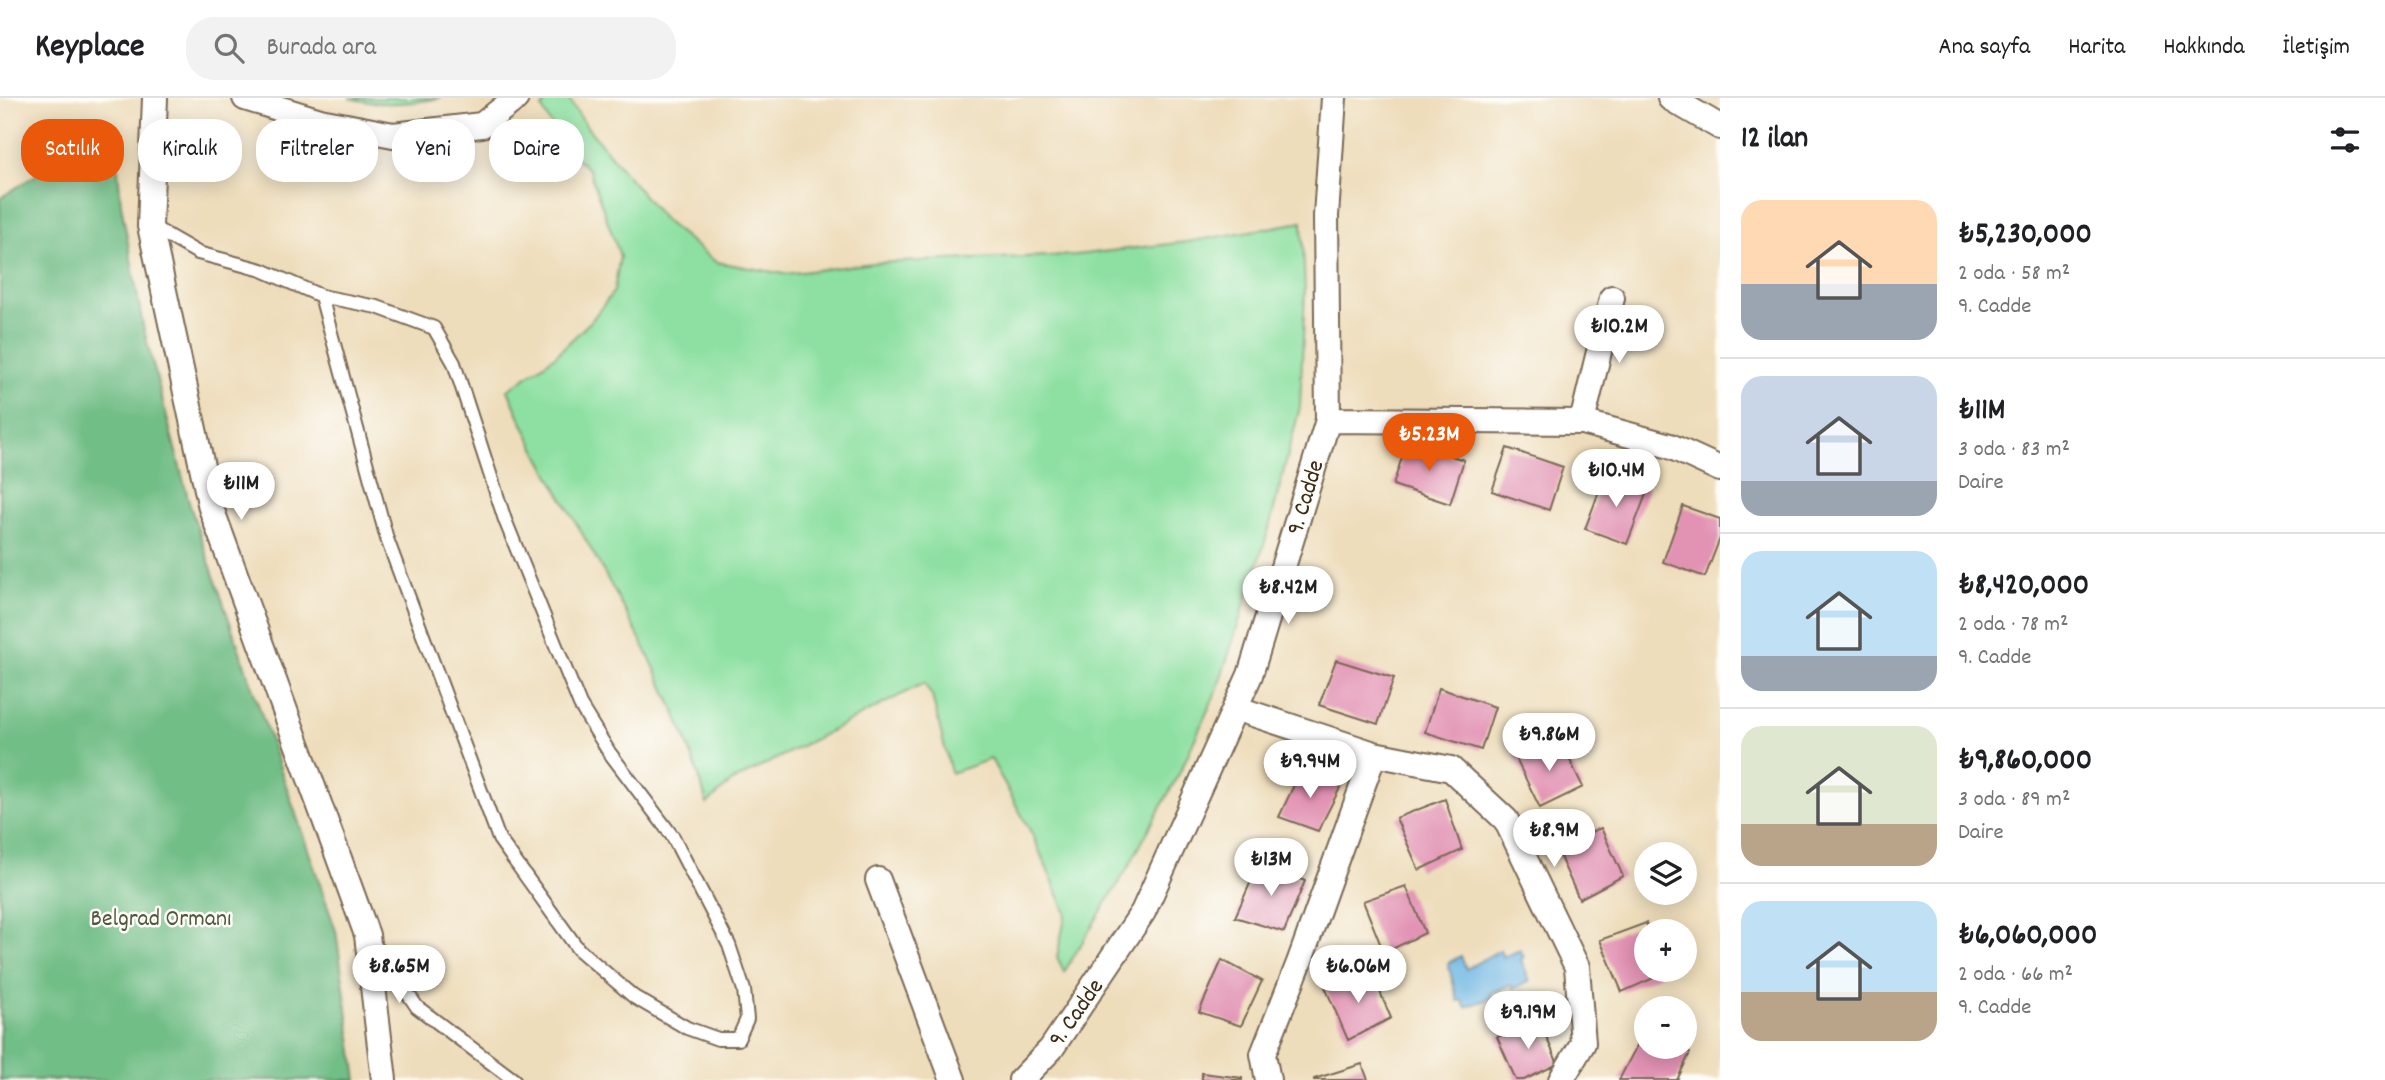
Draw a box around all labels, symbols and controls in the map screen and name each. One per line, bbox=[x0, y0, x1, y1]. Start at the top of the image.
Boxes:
search box bbox=[186, 17, 676, 80]
text: Keyplace bbox=[35, 25, 144, 72]
icon: search bbox=[210, 29, 248, 67]
text: Burada ara bbox=[266, 30, 376, 67]
text: Ana sayfa bbox=[1939, 31, 2030, 65]
text: Harita bbox=[2068, 31, 2125, 65]
text: Hakkında bbox=[2163, 31, 2245, 65]
text: İletişim bbox=[2283, 31, 2350, 65]
chip: Satılık bbox=[21, 119, 124, 182]
chip: Kiralık bbox=[138, 119, 242, 182]
chip: Filtreler bbox=[256, 119, 378, 182]
chip: Yeni bbox=[392, 119, 475, 182]
chip: Daire bbox=[489, 119, 584, 182]
text: 12 ilan bbox=[1741, 119, 1808, 162]
icon: filters bbox=[2326, 121, 2364, 159]
text: ₺5,230,000 bbox=[1958, 215, 2092, 258]
icon: home bbox=[1797, 228, 1881, 312]
text: 2 oda · 58 m² bbox=[1958, 258, 2070, 291]
text: 9. Cadde bbox=[1958, 291, 2031, 324]
pin: ₺10.2M bbox=[1562, 306, 1676, 365]
text: ₺10.2M bbox=[1590, 311, 1648, 344]
text: ₺11M bbox=[1958, 391, 2005, 434]
icon: home bbox=[1797, 404, 1881, 488]
pin: ₺5.23M bbox=[1372, 414, 1486, 473]
text: ₺5.23M bbox=[1398, 419, 1460, 452]
text: 3 oda · 83 m² bbox=[1958, 434, 2070, 467]
pin: ₺10.4M bbox=[1559, 450, 1673, 509]
text: ₺10.4M bbox=[1587, 455, 1645, 488]
street label: 9. Cadde bbox=[1279, 456, 1334, 540]
pin: ₺11M bbox=[200, 462, 282, 522]
text: Daire bbox=[1958, 467, 2004, 500]
text: ₺11M bbox=[223, 468, 259, 501]
pin: ₺8.42M bbox=[1231, 566, 1345, 626]
text: ₺8,420,000 bbox=[1958, 566, 2089, 609]
text: ₺8.42M bbox=[1259, 572, 1317, 605]
icon: home bbox=[1797, 579, 1881, 663]
text: 2 oda · 78 m² bbox=[1958, 609, 2068, 642]
text: 9. Cadde bbox=[1958, 642, 2031, 675]
pin: ₺9.86M bbox=[1492, 714, 1606, 773]
text: ₺9.86M bbox=[1518, 719, 1580, 752]
pin: ₺9.94M bbox=[1253, 740, 1367, 800]
text: ₺9,860,000 bbox=[1958, 741, 2092, 784]
text: ₺9.94M bbox=[1280, 746, 1340, 779]
icon: home bbox=[1797, 754, 1881, 838]
text: 3 oda · 89 m² bbox=[1958, 784, 2070, 817]
pin: ₺8.9M bbox=[1505, 810, 1603, 869]
text: ₺8.9M bbox=[1529, 815, 1579, 848]
text: Daire bbox=[1958, 817, 2004, 850]
pin: ₺13M bbox=[1230, 838, 1312, 898]
map controls bbox=[1634, 842, 1697, 1059]
button: layers bbox=[1634, 842, 1697, 905]
text: ₺13M bbox=[1250, 844, 1292, 877]
park label: Belgrad Ormanı bbox=[91, 903, 232, 937]
text: ₺6,060,000 bbox=[1958, 916, 2097, 959]
button: + bbox=[1634, 919, 1697, 982]
icon: home bbox=[1797, 929, 1881, 1013]
pin: ₺8.65M bbox=[342, 946, 456, 1005]
pin: ₺6.06M bbox=[1301, 946, 1415, 1005]
text: ₺8.65M bbox=[368, 951, 430, 984]
text: ₺6.06M bbox=[1325, 951, 1391, 984]
text: 2 oda · 66 m² bbox=[1958, 959, 2073, 992]
street label: 9. Cadde bbox=[1042, 973, 1113, 1055]
pin: ₺9.19M bbox=[1471, 992, 1585, 1051]
text: 9. Cadde bbox=[1958, 992, 2031, 1025]
button: − bbox=[1634, 996, 1697, 1059]
text: ₺9.19M bbox=[1500, 997, 1556, 1030]

